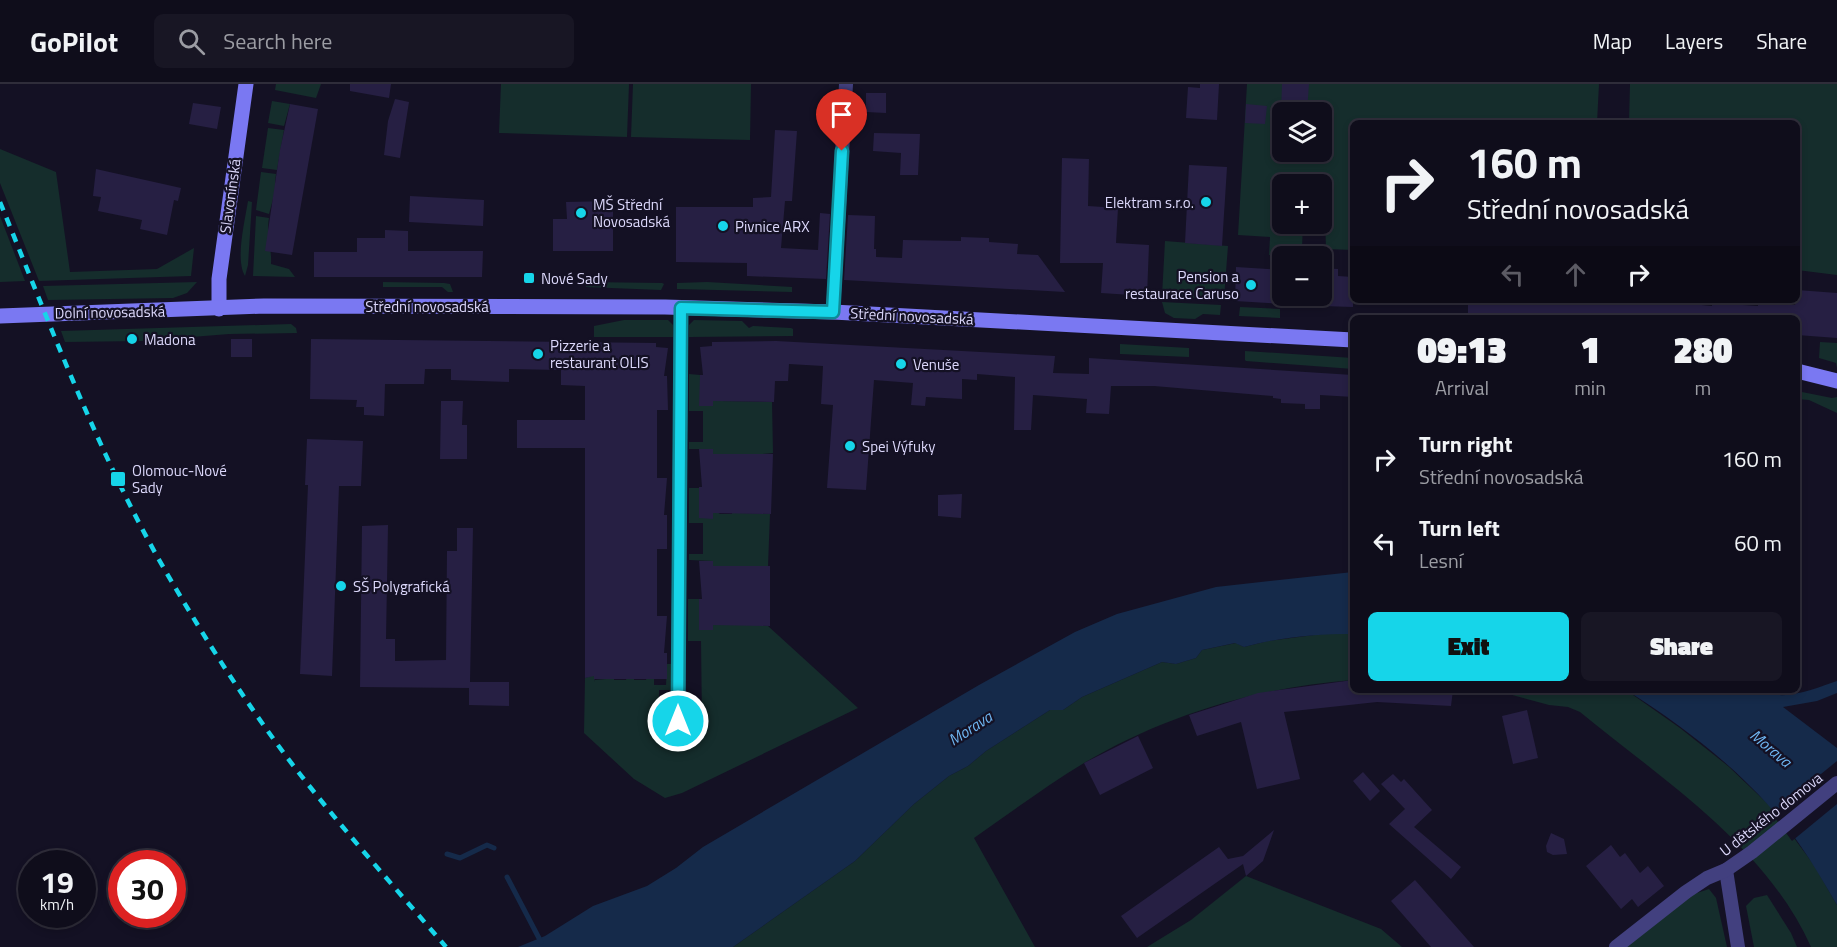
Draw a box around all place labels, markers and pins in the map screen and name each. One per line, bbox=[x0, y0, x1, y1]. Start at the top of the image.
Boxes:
pin bbox=[816, 89, 867, 151]
place label: Elektram s.r.o. bbox=[1105, 191, 1194, 214]
place label: MŠ Střední Novosadská bbox=[593, 193, 670, 233]
marker: Elektram s.r.o. bbox=[1199, 195, 1213, 209]
marker: MŠ Střední Novosadská bbox=[574, 206, 588, 220]
place label: Pivnice ARX bbox=[735, 215, 810, 238]
marker: Pivnice ARX bbox=[716, 219, 730, 233]
place label: Pension a restaurace Caruso bbox=[1125, 265, 1239, 305]
place label: Nové Sady bbox=[541, 267, 608, 290]
marker: Nové Sady bbox=[522, 271, 536, 285]
marker: Pension a restaurace Caruso bbox=[1244, 278, 1258, 292]
place label: Madona bbox=[144, 328, 196, 351]
marker: Madona bbox=[125, 332, 139, 346]
place label: Pizzerie a restaurant OLIS bbox=[550, 334, 649, 374]
marker: Pizzerie a restaurant OLIS bbox=[531, 347, 545, 361]
place label: Venuše bbox=[913, 353, 959, 376]
marker: Venuše bbox=[894, 357, 908, 371]
place label: Spei Výfuky bbox=[862, 435, 935, 458]
marker: Spei Výfuky bbox=[843, 439, 857, 453]
place label: Olomouc-Nové Sady bbox=[132, 459, 227, 499]
marker: Olomouc-Nové Sady bbox=[109, 470, 127, 488]
place label: SŠ Polygrafická bbox=[353, 575, 450, 598]
marker: SŠ Polygrafická bbox=[334, 579, 348, 593]

